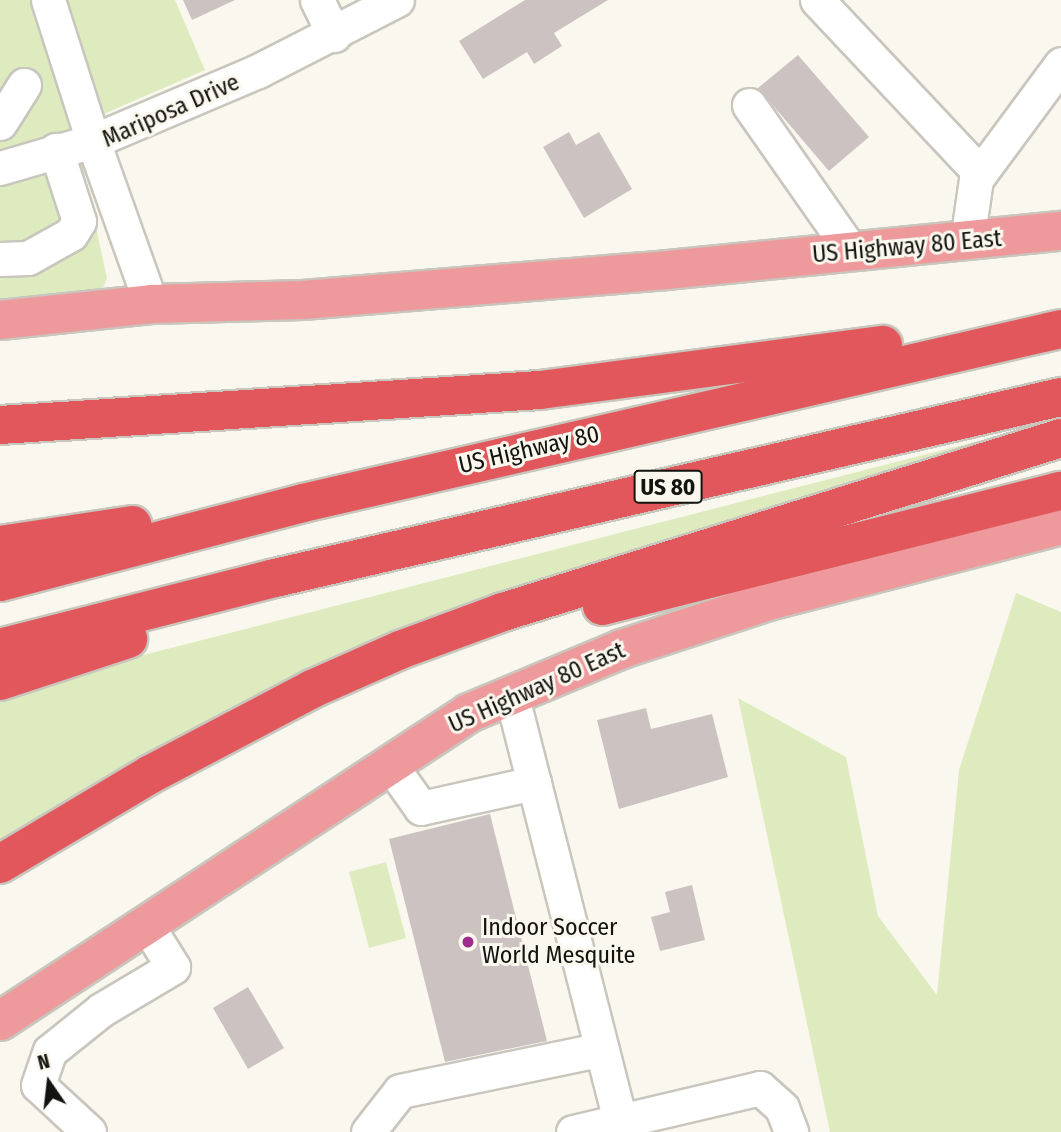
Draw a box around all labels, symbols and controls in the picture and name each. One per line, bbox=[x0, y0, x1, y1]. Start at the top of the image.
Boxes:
street label: Mariposa Drive bbox=[98, 68, 244, 154]
street label: US Highway 80 East bbox=[811, 224, 1003, 270]
street label: US Highway 80 bbox=[456, 420, 602, 480]
road number: US 80 bbox=[633, 467, 703, 506]
street label: US Highway 80 East bbox=[444, 636, 630, 740]
place label: Indoor Soccer World Mesquite bbox=[482, 914, 635, 970]
marker: Indoor Soccer World Mesquite bbox=[460, 934, 476, 950]
north arrow bbox=[14, 1048, 84, 1118]
text: N bbox=[35, 1050, 52, 1075]

